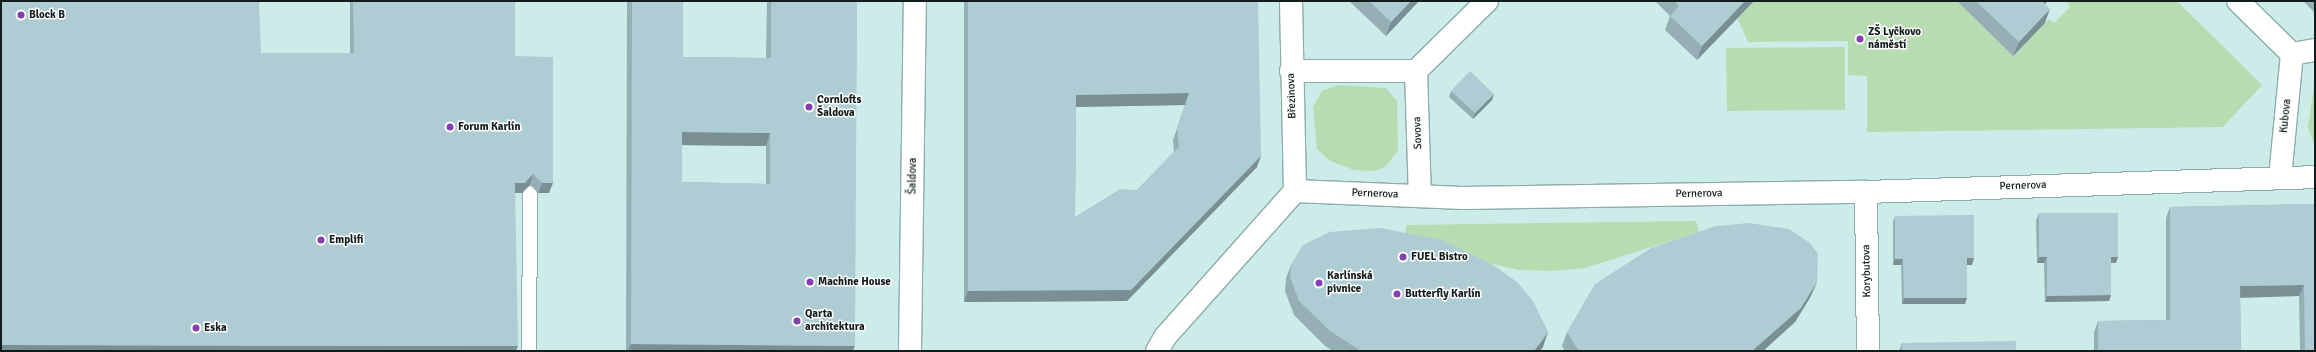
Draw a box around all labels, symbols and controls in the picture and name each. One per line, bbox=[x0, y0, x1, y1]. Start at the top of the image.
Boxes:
place label: Block B bbox=[29, 8, 65, 22]
marker: Block B bbox=[16, 10, 26, 20]
place label: ZŠ Lyčkovo náměstí bbox=[1868, 26, 1921, 52]
marker: ZŠ Lyčkovo náměstí bbox=[1855, 34, 1865, 44]
street label: Březinova bbox=[1285, 73, 1299, 119]
place label: Cornlofts Šaldova bbox=[817, 94, 861, 120]
street label: Kubova bbox=[2278, 98, 2294, 134]
marker: Cornlofts Šaldova bbox=[804, 102, 814, 112]
street label: Sovova bbox=[1411, 116, 1425, 150]
place label: Forum Karlín bbox=[458, 120, 520, 134]
marker: Forum Karlín bbox=[445, 122, 455, 132]
street label: Šaldova bbox=[906, 157, 920, 195]
street label: Pernerova bbox=[1999, 179, 2047, 193]
street label: Pernerova bbox=[1351, 187, 1399, 201]
street label: Pernerova bbox=[1675, 187, 1723, 201]
place label: Emplifi bbox=[329, 233, 363, 247]
marker: Emplifi bbox=[316, 235, 326, 245]
street label: Korybutova bbox=[1860, 244, 1874, 298]
place label: FUEL Bistro bbox=[1411, 250, 1468, 264]
marker: FUEL Bistro bbox=[1398, 252, 1408, 262]
place label: Karlínská pivnice bbox=[1327, 270, 1373, 296]
place label: Machine House bbox=[818, 275, 891, 289]
marker: Machine House bbox=[805, 277, 815, 287]
marker: Karlínská pivnice bbox=[1314, 278, 1324, 288]
place label: Butterfly Karlín bbox=[1405, 287, 1481, 301]
marker: Butterfly Karlín bbox=[1392, 289, 1402, 299]
place label: Qarta architektura bbox=[805, 308, 865, 334]
marker: Qarta architektura bbox=[792, 316, 802, 326]
place label: Eska bbox=[204, 321, 227, 335]
marker: Eska bbox=[191, 323, 201, 333]

